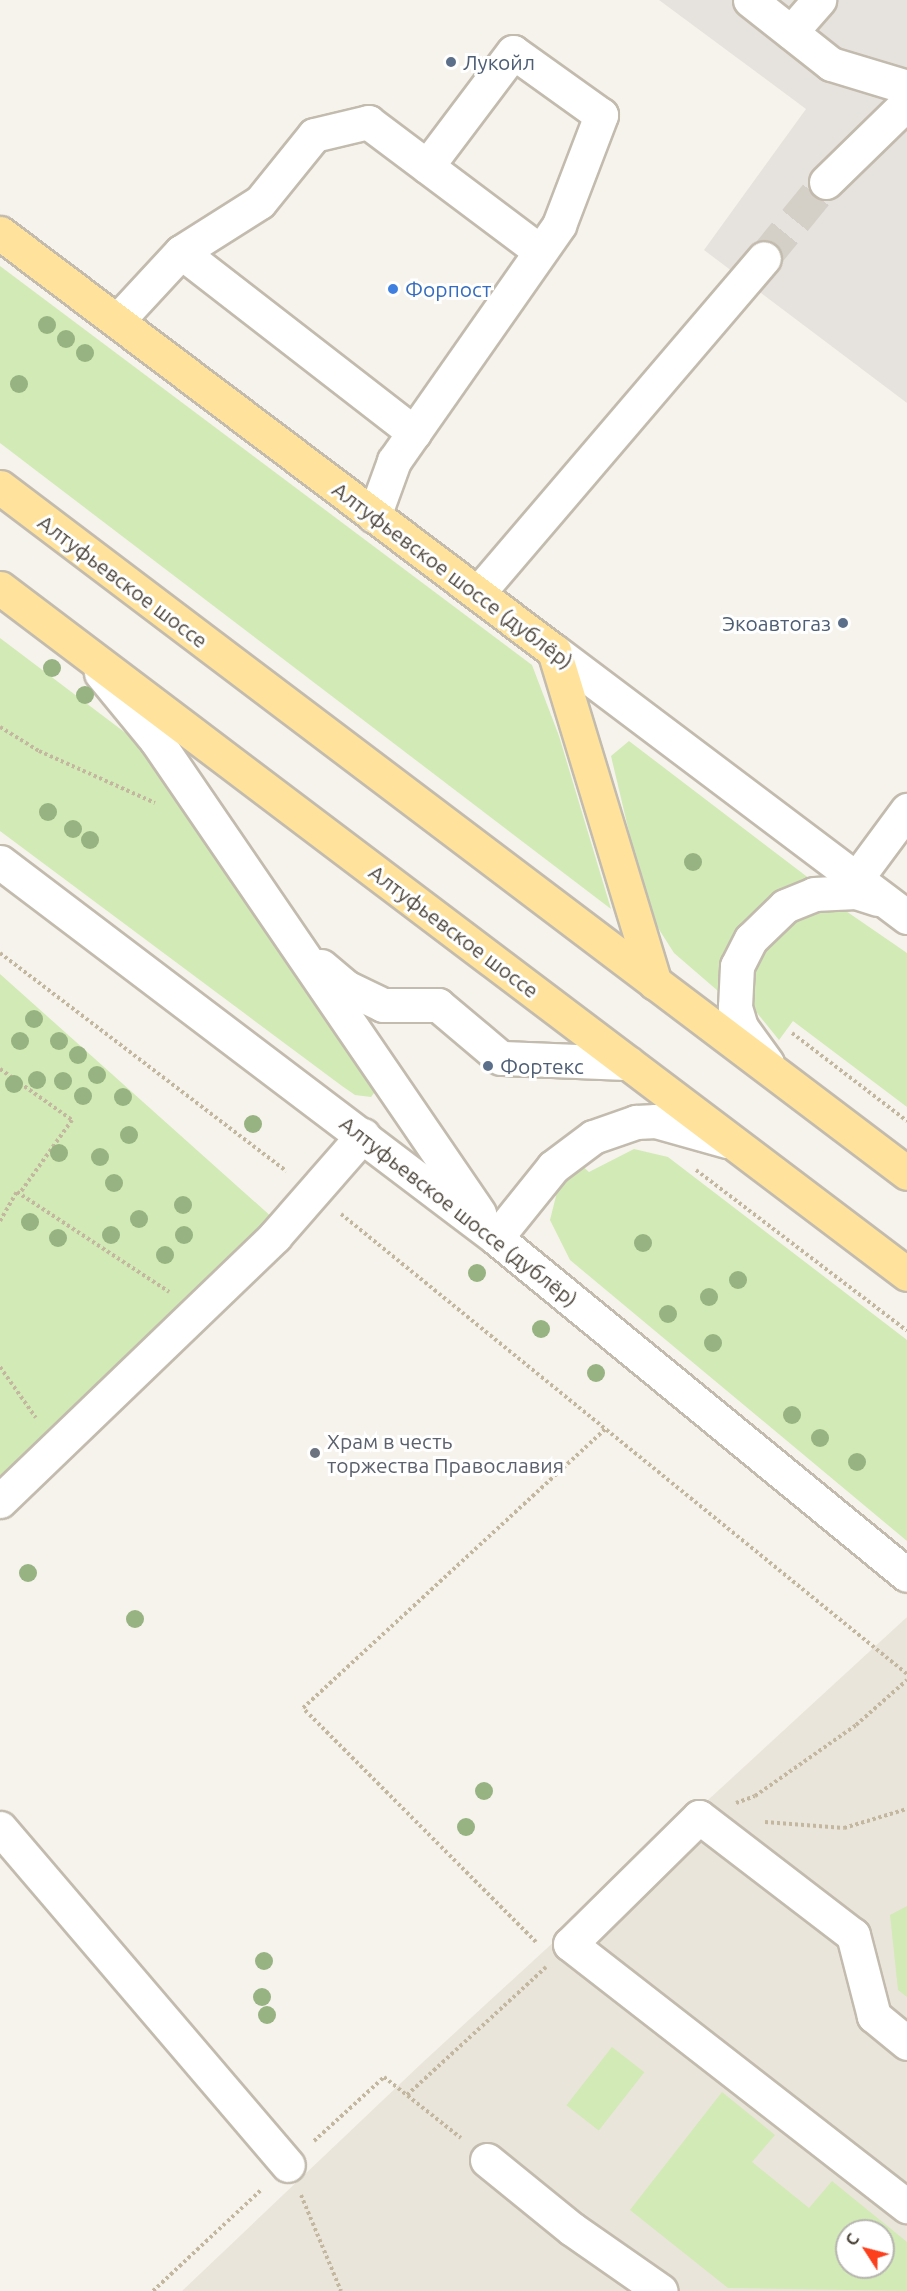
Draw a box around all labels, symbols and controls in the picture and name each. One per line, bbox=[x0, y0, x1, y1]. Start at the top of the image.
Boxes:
place label: Лукойл bbox=[463, 49, 535, 75]
marker: Лукойл bbox=[444, 55, 458, 69]
place label: Форпост bbox=[405, 276, 491, 302]
marker: Форпост bbox=[386, 282, 400, 296]
street label: Алтуфьевское шоссе (дублёр) bbox=[328, 476, 578, 674]
street label: Алтуфьевское шоссе bbox=[33, 509, 213, 653]
place label: Экоавтогаз bbox=[722, 610, 831, 636]
marker: Экоавтогаз bbox=[836, 616, 850, 630]
street label: Алтуфьевское шоссе bbox=[364, 859, 544, 1003]
place label: Фортекс bbox=[500, 1053, 584, 1079]
marker: Фортекс bbox=[481, 1059, 495, 1073]
street label: Алтуфьевское шоссе (дублёр) bbox=[335, 1110, 583, 1312]
place label: Храм в честь торжества Православия bbox=[327, 1428, 564, 1478]
marker: Храм в честь торжества Православия bbox=[308, 1446, 322, 1460]
north arrow bbox=[835, 2219, 895, 2279]
text: С bbox=[842, 2230, 862, 2249]

